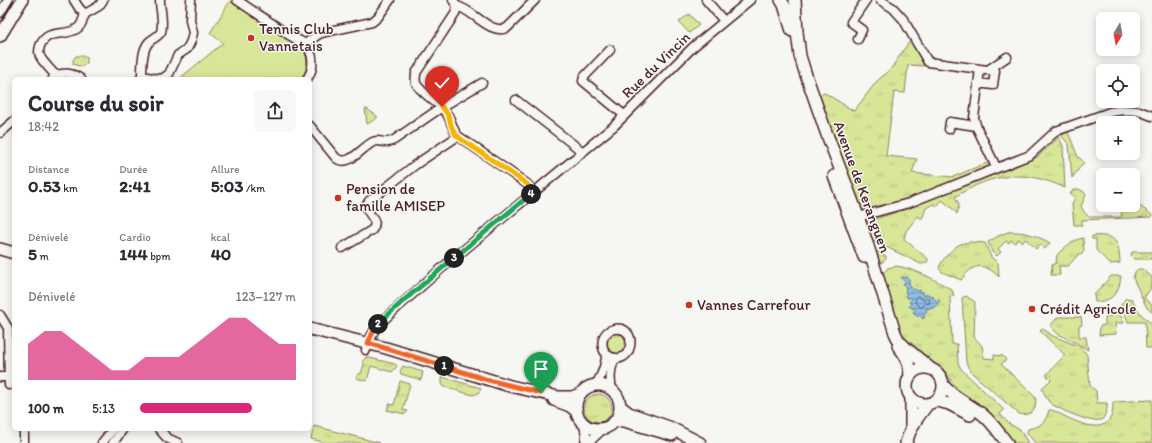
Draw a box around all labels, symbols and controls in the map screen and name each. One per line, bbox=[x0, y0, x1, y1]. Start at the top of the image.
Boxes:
north arrow bbox=[1096, 12, 1140, 56]
map controls bbox=[1096, 12, 1140, 212]
place label: Tennis Club Vannetais bbox=[259, 20, 334, 55]
street label: Rue du Vincin bbox=[618, 28, 694, 102]
marker: Tennis Club Vannetais bbox=[246, 33, 256, 43]
button: locate bbox=[1096, 64, 1140, 108]
pin bbox=[425, 66, 459, 107]
icon: check bbox=[431, 72, 453, 94]
text: Course du soir bbox=[28, 90, 163, 117]
button: share bbox=[254, 90, 296, 132]
button: + bbox=[1096, 116, 1140, 160]
text: 18:42 bbox=[28, 119, 59, 134]
street label: Avenue de Keranguen bbox=[830, 119, 894, 256]
text: Distance bbox=[28, 163, 69, 176]
text: Durée bbox=[119, 163, 148, 176]
text: Allure bbox=[211, 163, 240, 176]
button: − bbox=[1096, 168, 1140, 212]
text: 0.53 bbox=[28, 176, 61, 196]
text: 2:41 bbox=[119, 176, 151, 196]
text: 5:03 bbox=[211, 176, 243, 196]
place label: Pension de famille AMISEP bbox=[346, 180, 445, 215]
text: km bbox=[61, 182, 78, 195]
text: /km bbox=[243, 182, 265, 195]
pin: 4 bbox=[521, 184, 541, 204]
text: 4 bbox=[528, 187, 534, 200]
marker: Pension de famille AMISEP bbox=[333, 193, 343, 203]
text: Dénivelé bbox=[28, 231, 68, 244]
text: Cardio bbox=[119, 231, 151, 244]
text: kcal bbox=[211, 231, 230, 244]
text: 5 bbox=[28, 244, 37, 264]
text: 144 bbox=[119, 244, 148, 264]
text: 40 bbox=[211, 244, 231, 264]
pin: 3 bbox=[444, 248, 464, 268]
text: m bbox=[37, 250, 49, 263]
text: bpm bbox=[148, 250, 171, 263]
text: 3 bbox=[451, 251, 457, 264]
text: Dénivelé bbox=[28, 289, 76, 304]
text: 123–127 m bbox=[236, 289, 296, 304]
place label: Vannes Carrefour bbox=[697, 296, 811, 314]
marker: Vannes Carrefour bbox=[684, 300, 694, 310]
place label: Crédit Agricole bbox=[1040, 300, 1136, 318]
marker: Crédit Agricole bbox=[1027, 304, 1037, 314]
pin: 2 bbox=[368, 314, 388, 334]
text: 2 bbox=[375, 317, 381, 330]
pin bbox=[524, 352, 558, 393]
pin: 1 bbox=[434, 356, 454, 376]
icon: arrive bbox=[530, 358, 552, 380]
text: 1 bbox=[441, 359, 447, 372]
text: 100 m bbox=[28, 401, 64, 416]
text: 5:13 bbox=[92, 401, 115, 416]

